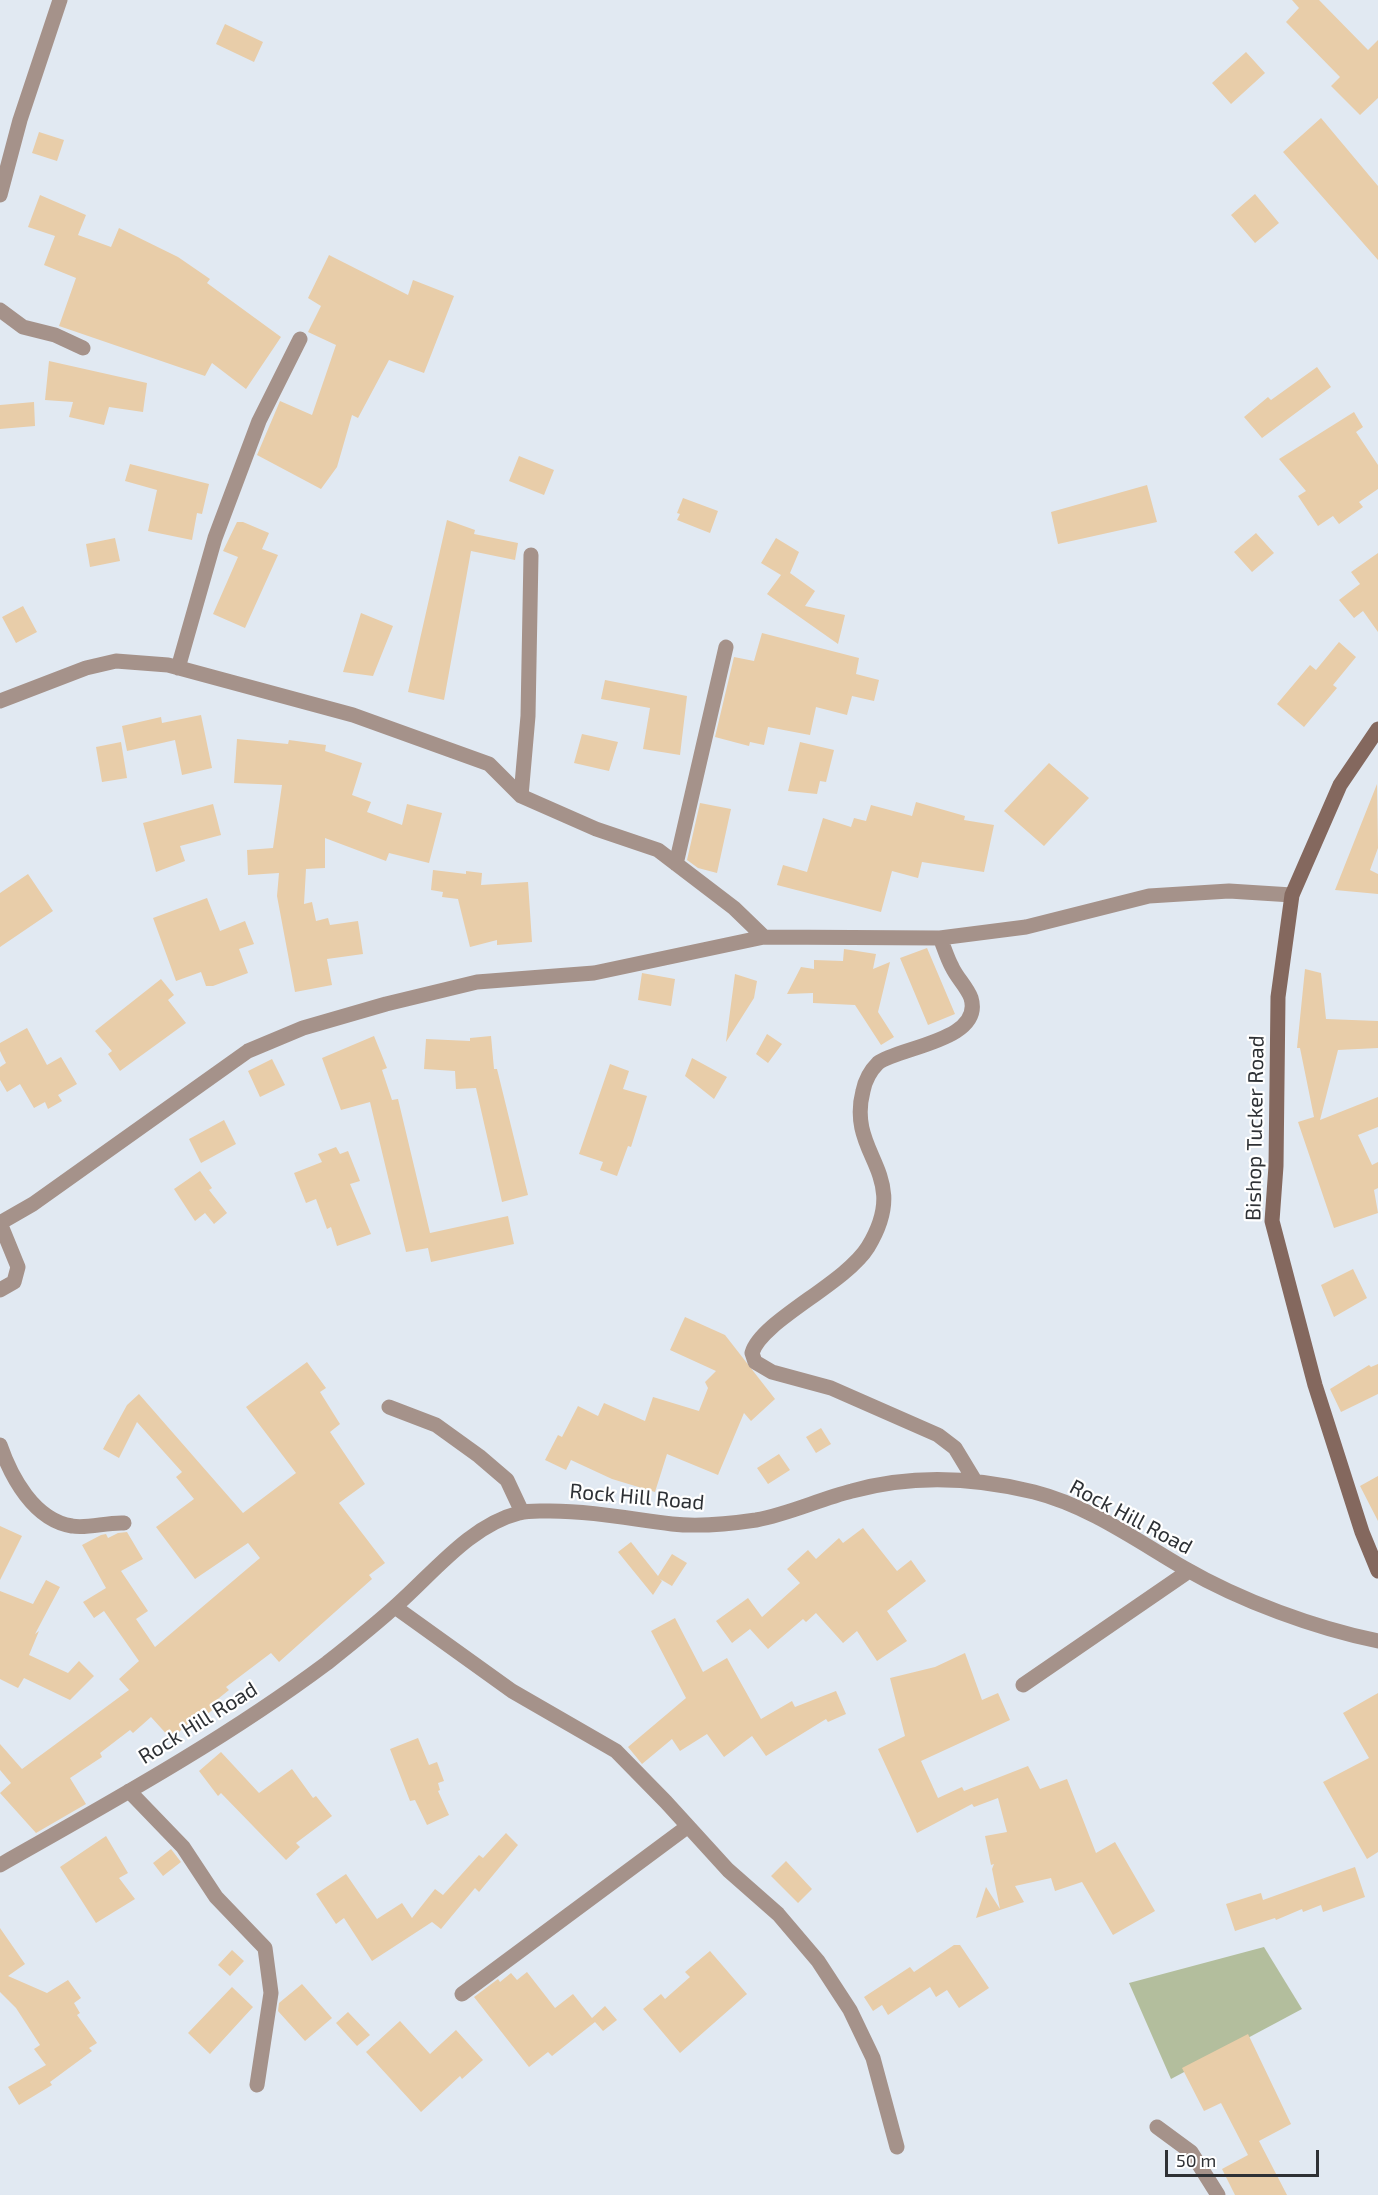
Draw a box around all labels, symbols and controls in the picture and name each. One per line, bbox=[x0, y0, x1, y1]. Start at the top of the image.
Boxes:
street label: Bishop Tucker Road bbox=[1241, 1035, 1269, 1221]
street label: Rock Hill Road bbox=[1065, 1474, 1197, 1560]
street label: Rock Hill Road bbox=[569, 1479, 705, 1515]
street label: Rock Hill Road bbox=[134, 1676, 262, 1770]
scale bar bbox=[1168, 2138, 1322, 2176]
text: 50 m bbox=[1176, 2149, 1216, 2171]

